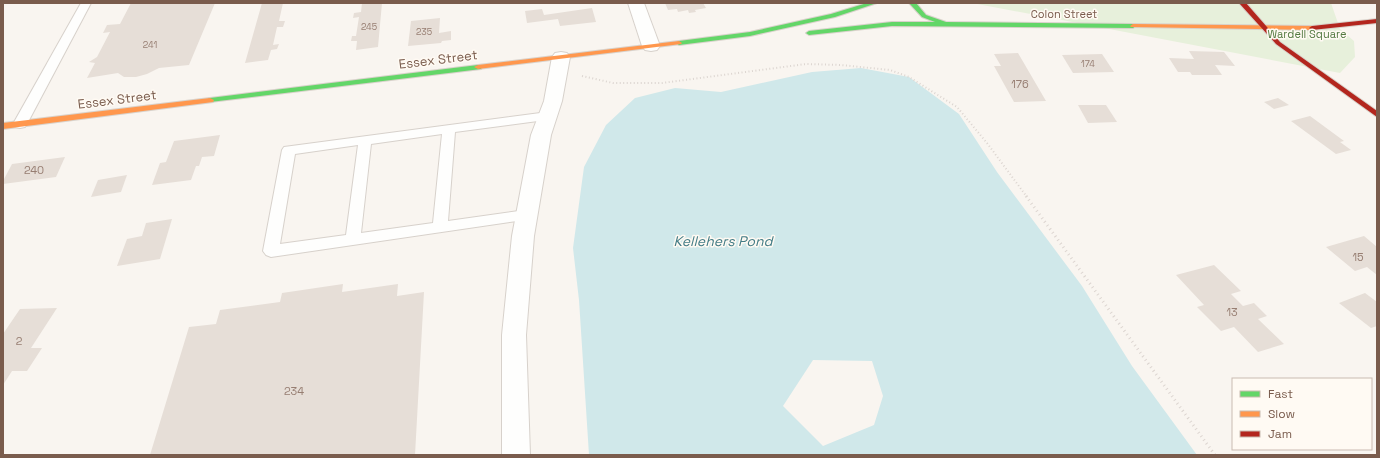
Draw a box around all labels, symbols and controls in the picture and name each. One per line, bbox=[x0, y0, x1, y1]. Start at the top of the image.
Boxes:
street label: Colon Street bbox=[1031, 7, 1097, 21]
house number: 245 bbox=[361, 21, 377, 33]
house number: 235 bbox=[416, 26, 432, 38]
park label: Wardell Square bbox=[1268, 27, 1346, 41]
house number: 241 bbox=[143, 39, 157, 51]
street label: Essex Street bbox=[398, 46, 478, 73]
house number: 174 bbox=[1081, 58, 1095, 70]
house number: 176 bbox=[1011, 77, 1029, 91]
street label: Essex Street bbox=[77, 86, 157, 113]
house number: 240 bbox=[24, 163, 44, 177]
water label: Kellehers Pond bbox=[673, 232, 775, 250]
house number: 15 bbox=[1352, 250, 1364, 264]
house number: 13 bbox=[1226, 305, 1238, 319]
house number: 2 bbox=[16, 334, 23, 348]
legend bbox=[1232, 378, 1372, 450]
house number: 234 bbox=[284, 384, 304, 398]
text: Fast bbox=[1268, 386, 1293, 402]
text: Slow bbox=[1268, 406, 1295, 422]
text: Jam bbox=[1268, 426, 1292, 442]

